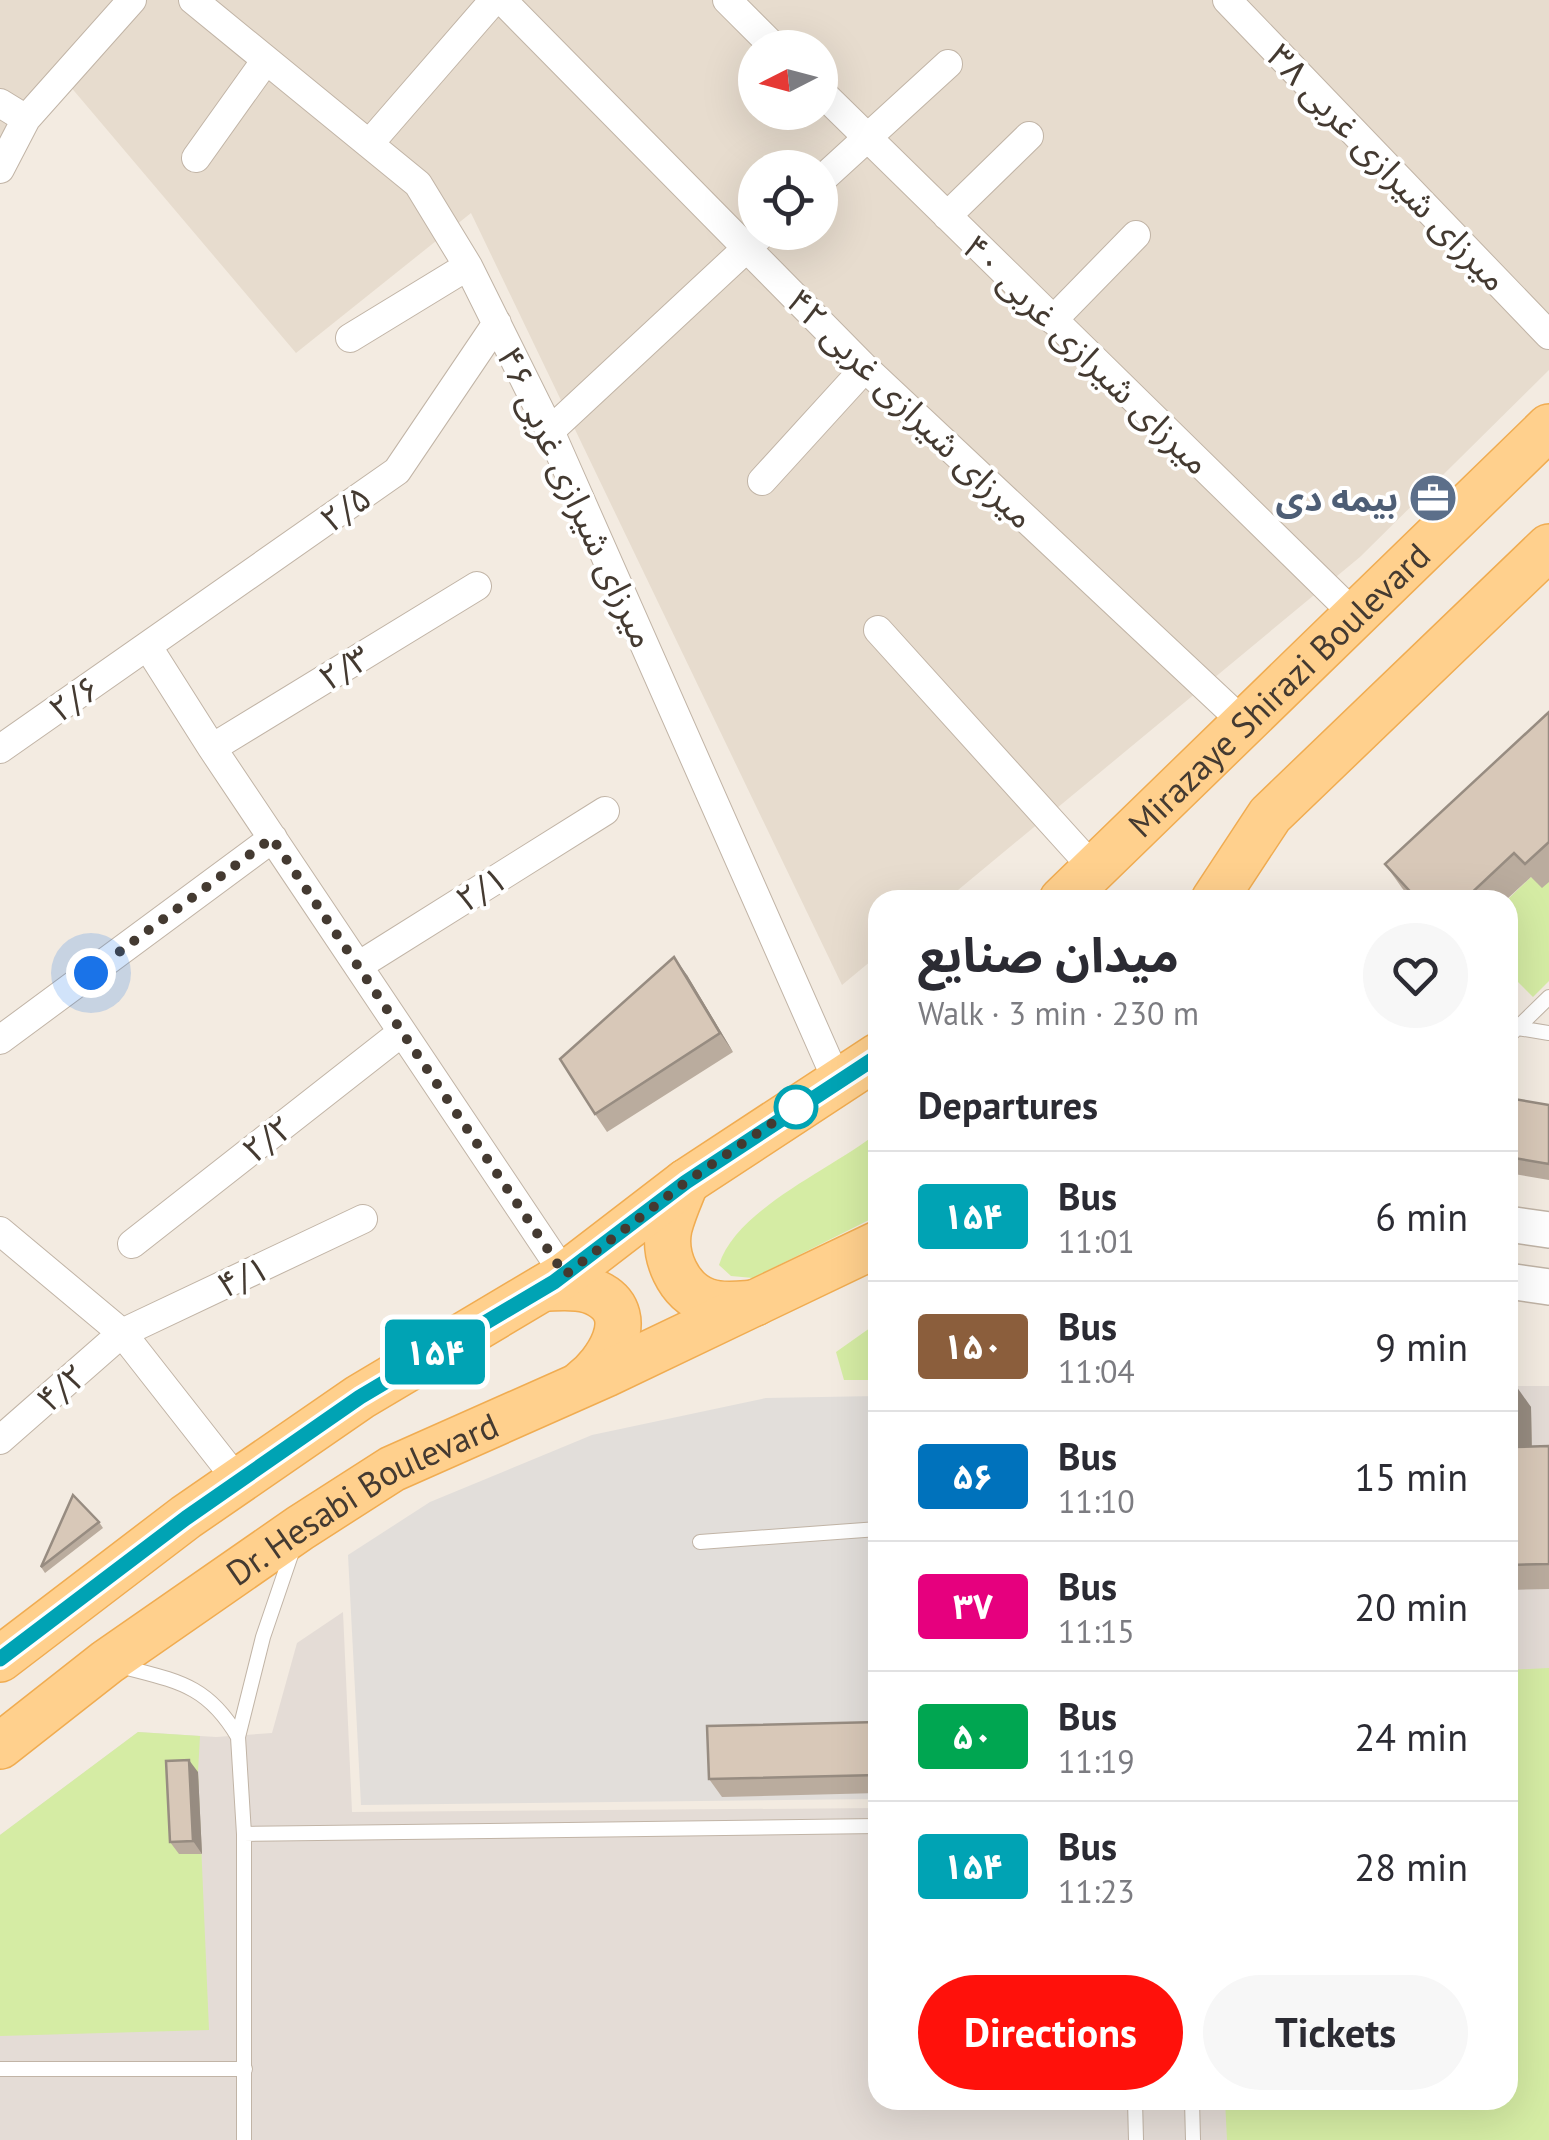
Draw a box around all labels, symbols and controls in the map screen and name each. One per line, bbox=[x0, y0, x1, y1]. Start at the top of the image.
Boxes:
north arrow bbox=[738, 30, 838, 130]
map controls bbox=[738, 30, 838, 250]
street label: میرزای شیرازی غربی ۳۸ bbox=[1258, 33, 1518, 301]
button: locate bbox=[738, 150, 838, 250]
street label: میرزای شیرازی غربی ۴۰ bbox=[953, 224, 1221, 484]
street label: میرزای شیرازی غربی ۴۲ bbox=[777, 278, 1045, 538]
street label: میرزای شیرازی غربی ۴۶ bbox=[487, 339, 667, 655]
office icon: بیمه دی bbox=[1407, 472, 1459, 524]
street label: ۲/۵ bbox=[310, 474, 380, 542]
place label: بیمه دی bbox=[1276, 475, 1398, 521]
street label: Mirazaye Shirazi Boulevard bbox=[1118, 532, 1439, 847]
street label: ۲/۳ bbox=[310, 634, 378, 700]
street label: ۲/۶ bbox=[39, 664, 109, 732]
street label: ۲/۱ bbox=[447, 855, 515, 921]
text: میدان صنایع bbox=[918, 923, 1179, 985]
button: heart bbox=[1363, 923, 1468, 1028]
your location bbox=[66, 948, 116, 998]
text: Walk · 3 min · 230 m bbox=[918, 992, 1199, 1034]
text: Departures bbox=[918, 1080, 1098, 1129]
unlabelled marker bbox=[775, 1086, 817, 1128]
street label: ۲/۲ bbox=[232, 1104, 302, 1172]
text: Bus bbox=[1058, 1171, 1117, 1220]
text: 6 min bbox=[1375, 1192, 1468, 1241]
text: ۱۵۴ bbox=[943, 1193, 1003, 1239]
text: 11:01 bbox=[1058, 1220, 1135, 1262]
street label: ۴/۱ bbox=[210, 1244, 276, 1308]
text: Bus bbox=[1058, 1301, 1117, 1350]
line badge: ۱۵۴ bbox=[378, 1320, 492, 1384]
text: 9 min bbox=[1375, 1322, 1468, 1371]
text: ۱۵۰ bbox=[943, 1323, 1003, 1369]
text: ۱۵۴ bbox=[405, 1329, 465, 1375]
text: 11:04 bbox=[1058, 1350, 1135, 1392]
street label: ۴/۲ bbox=[26, 1352, 96, 1422]
street label: Dr. Hesabi Boulevard bbox=[217, 1402, 505, 1595]
text: Bus bbox=[1058, 1431, 1117, 1480]
text: 15 min bbox=[1355, 1452, 1468, 1501]
text: ۵۶ bbox=[953, 1453, 993, 1499]
text: 11:10 bbox=[1058, 1480, 1135, 1522]
text: Bus bbox=[1058, 1561, 1117, 1610]
text: 20 min bbox=[1355, 1582, 1468, 1631]
text: ۳۷ bbox=[953, 1583, 993, 1629]
text: 11:15 bbox=[1058, 1610, 1135, 1652]
text: Bus bbox=[1058, 1691, 1117, 1740]
text: 24 min bbox=[1355, 1712, 1468, 1761]
text: ۵۰ bbox=[953, 1713, 993, 1759]
text: 11:19 bbox=[1058, 1740, 1135, 1782]
text: Bus bbox=[1058, 1821, 1117, 1870]
text: 28 min bbox=[1355, 1842, 1468, 1891]
text: ۱۵۴ bbox=[943, 1843, 1003, 1889]
text: 11:23 bbox=[1058, 1870, 1135, 1912]
button: Directions bbox=[918, 1975, 1183, 2090]
button: Tickets bbox=[1203, 1975, 1468, 2090]

